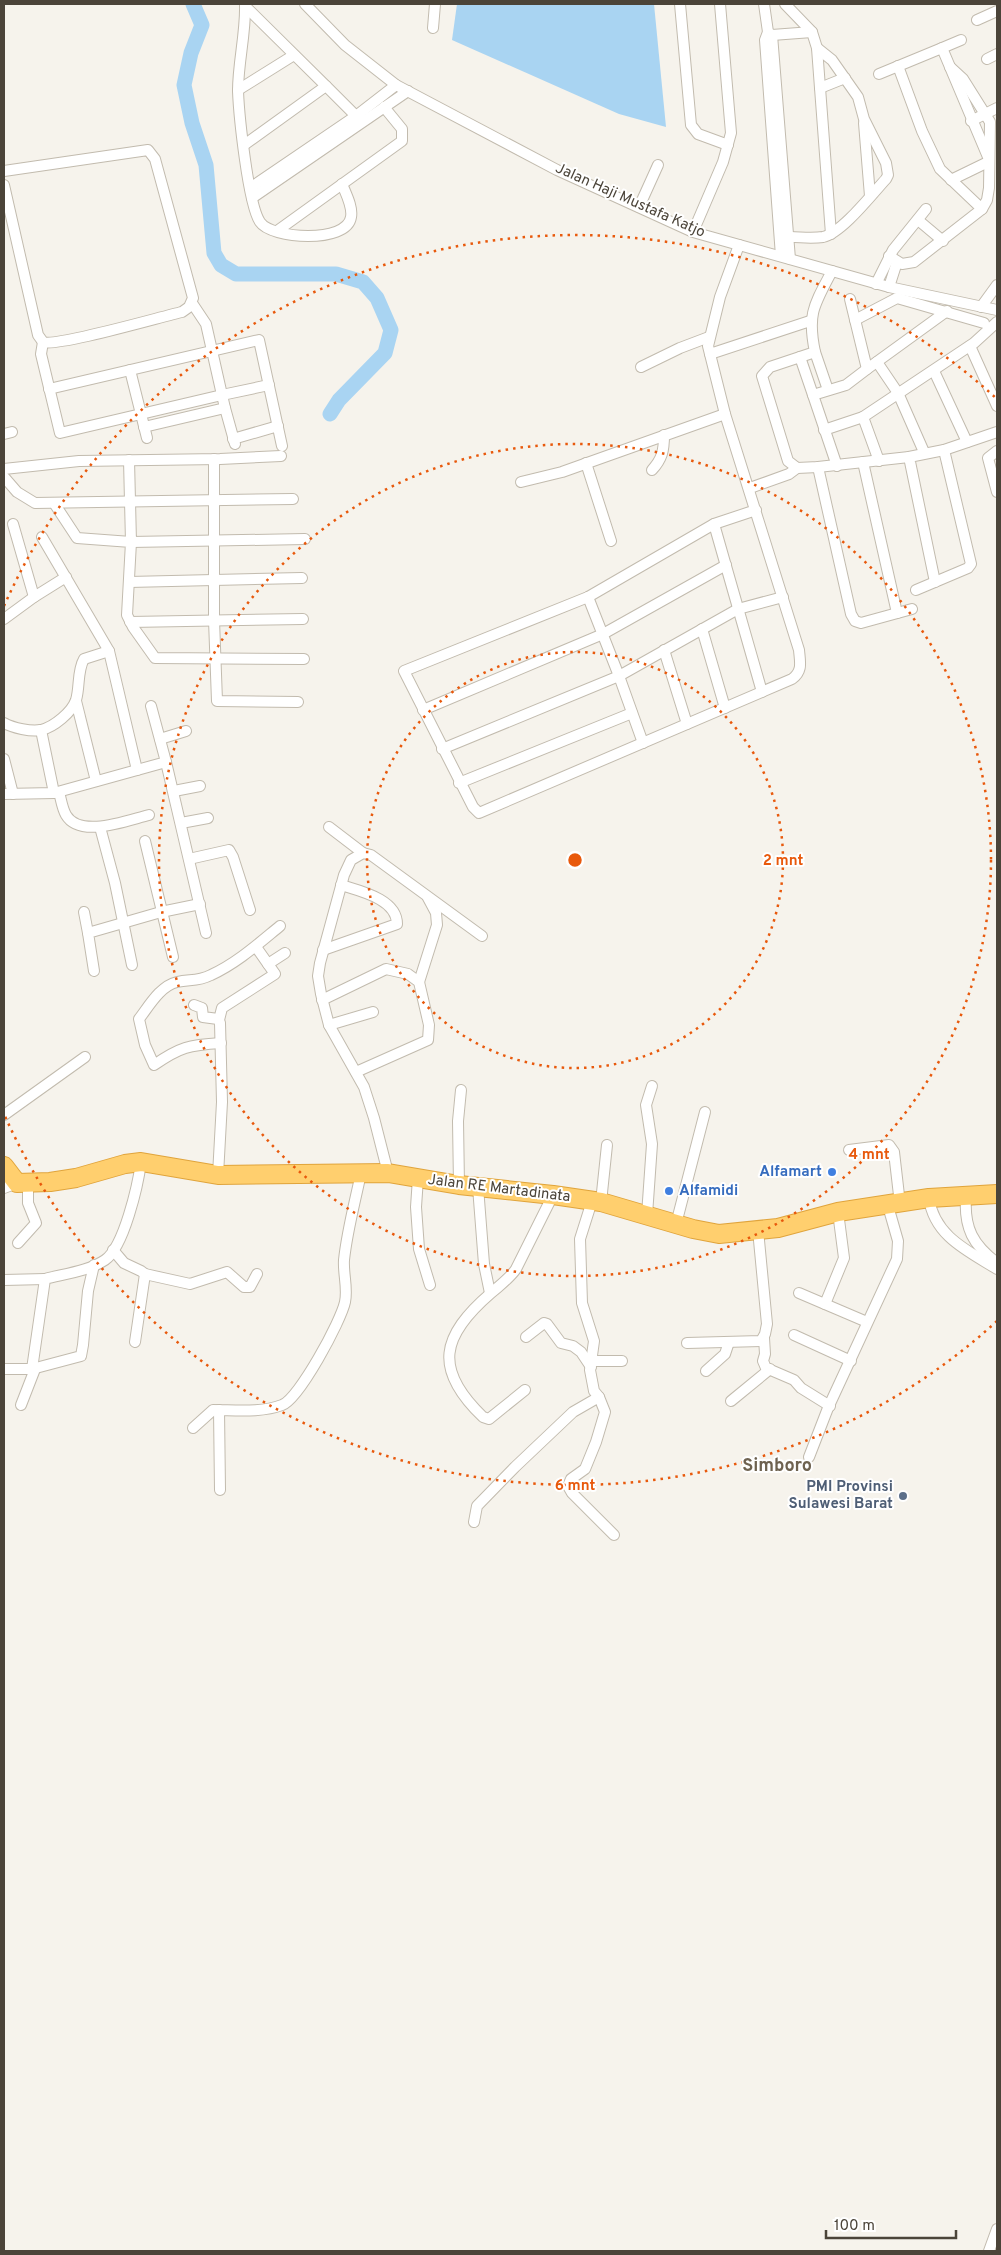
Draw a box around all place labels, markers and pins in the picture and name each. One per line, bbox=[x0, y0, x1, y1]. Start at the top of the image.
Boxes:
centre of rings bbox=[566, 851, 584, 869]
place label: Alfamart bbox=[759, 1163, 822, 1182]
marker: Alfamart bbox=[826, 1166, 838, 1178]
place label: Alfamidi bbox=[679, 1182, 738, 1201]
marker: Alfamidi bbox=[663, 1185, 675, 1197]
place label: PMI Provinsi Sulawesi Barat bbox=[789, 1478, 893, 1514]
marker: PMI Provinsi Sulawesi Barat bbox=[897, 1490, 909, 1502]

